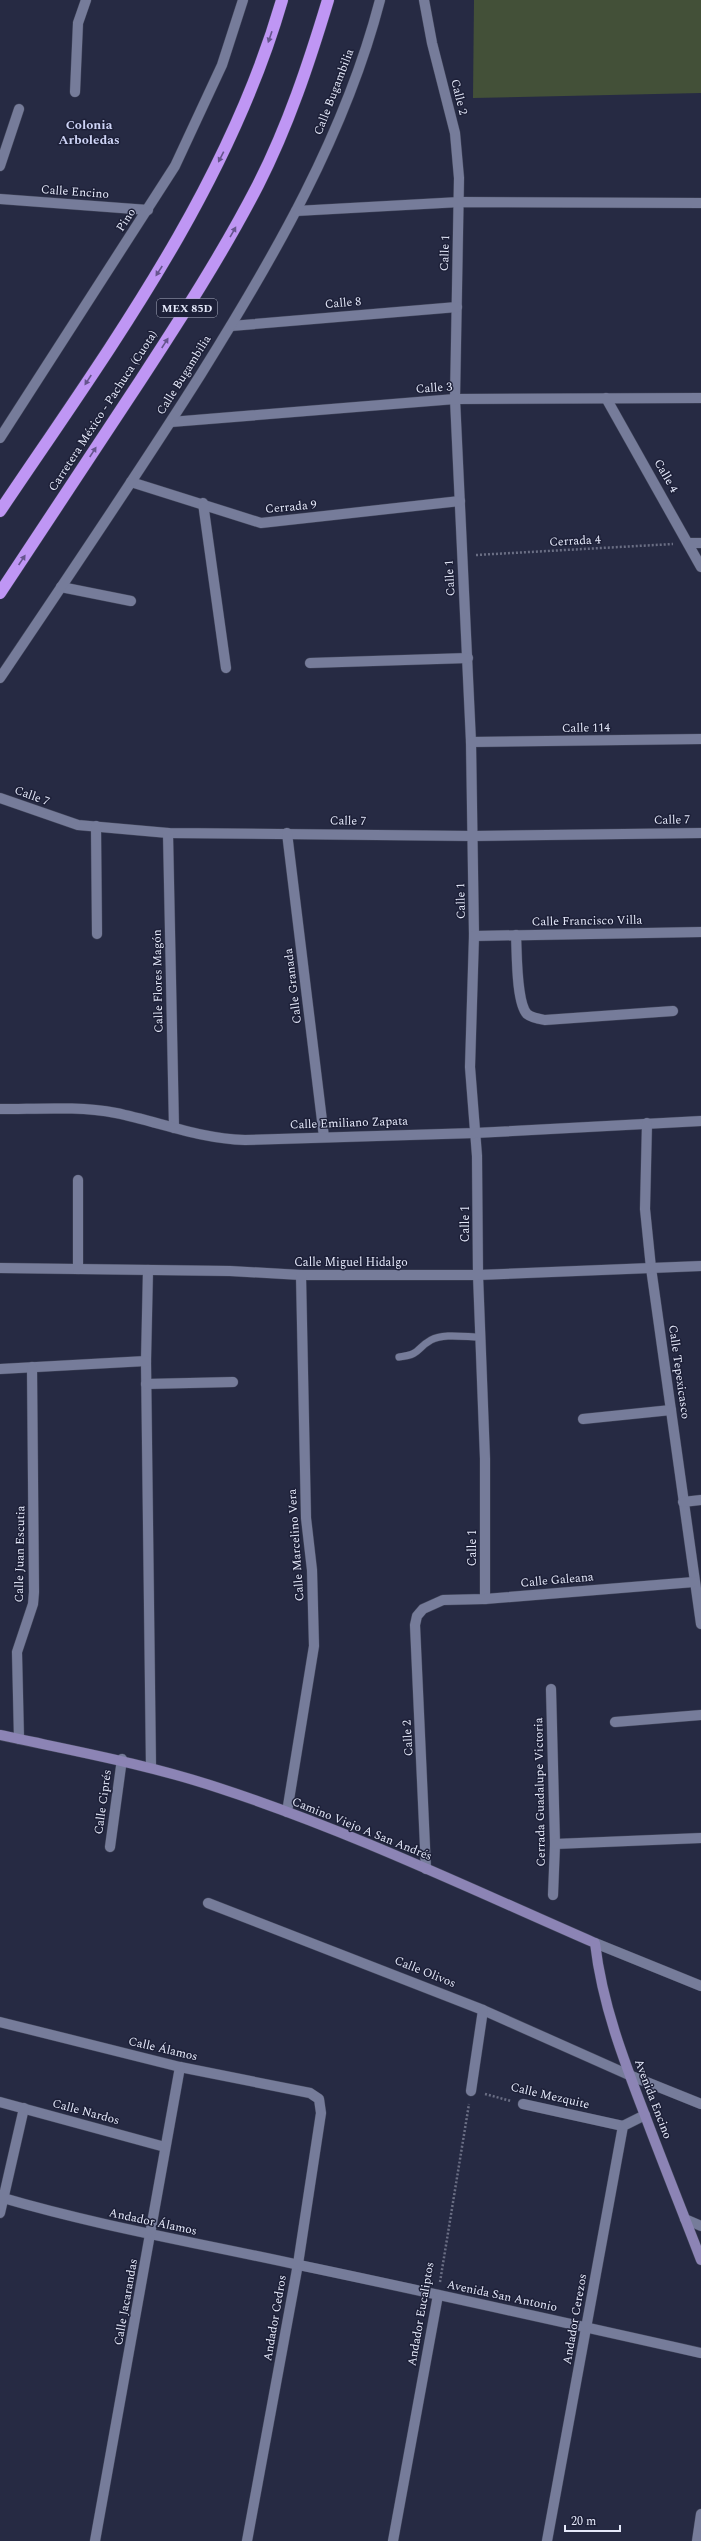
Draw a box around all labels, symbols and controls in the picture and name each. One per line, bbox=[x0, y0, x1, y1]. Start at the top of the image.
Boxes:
one-way arrow bbox=[267, 32, 273, 44]
street label: Calle Bugambilia bbox=[309, 46, 359, 138]
street label: Calle 2 bbox=[445, 77, 473, 117]
district label: Colonia Arboledas bbox=[58, 115, 120, 150]
one-way arrow bbox=[218, 152, 224, 163]
street label: Calle Encino bbox=[40, 180, 110, 204]
street label: Pino bbox=[111, 204, 141, 236]
one-way arrow bbox=[229, 226, 236, 238]
street label: Calle 1 bbox=[435, 234, 455, 272]
one-way arrow bbox=[155, 265, 162, 277]
street label: Calle 8 bbox=[324, 292, 362, 314]
road number: MEX 85D bbox=[157, 299, 217, 317]
street label: Carretera México - Pachuca (Cuota) bbox=[44, 327, 162, 495]
street label: Calle Bugambilia bbox=[152, 331, 216, 419]
one-way arrow bbox=[161, 338, 169, 348]
one-way arrow bbox=[84, 374, 91, 386]
street label: Calle 3 bbox=[415, 377, 453, 399]
one-way arrow bbox=[90, 446, 97, 458]
street label: Calle 4 bbox=[649, 455, 683, 497]
street label: Cerrada 9 bbox=[264, 495, 318, 519]
street label: Cerrada 4 bbox=[549, 530, 601, 552]
one-way arrow bbox=[18, 554, 25, 566]
street label: Calle 1 bbox=[440, 559, 460, 597]
street label: Calle 114 bbox=[562, 718, 610, 738]
street label: Calle 7 bbox=[12, 781, 52, 811]
street label: Calle 7 bbox=[654, 810, 690, 830]
street label: Calle 7 bbox=[330, 811, 366, 831]
street label: Calle 1 bbox=[451, 883, 471, 919]
street label: Calle Francisco Villa bbox=[532, 911, 643, 931]
street label: Calle Flores Magón bbox=[148, 929, 168, 1033]
street label: Calle Granada bbox=[279, 947, 307, 1025]
street label: Calle Emiliano Zapata bbox=[290, 1111, 409, 1135]
street label: Calle 1 bbox=[456, 1206, 475, 1242]
street label: Calle Miguel Hidalgo bbox=[294, 1253, 408, 1272]
street label: Calle Tepexicasco bbox=[663, 1324, 695, 1420]
street label: Calle Marcelino Vera bbox=[283, 1488, 309, 1602]
street label: Calle Juan Escutia bbox=[10, 1505, 30, 1603]
street label: Calle 1 bbox=[463, 1530, 482, 1566]
street label: Calle Galeana bbox=[520, 1567, 595, 1593]
street label: Cerrada Guadalupe Victoria bbox=[529, 1717, 551, 1867]
street label: Calle 2 bbox=[398, 1719, 418, 1757]
street label: Calle Ciprés bbox=[89, 1768, 117, 1836]
street label: Camino Viejo A San Andrés bbox=[289, 1792, 435, 1866]
street label: Calle Olivos bbox=[391, 1951, 459, 1993]
street label: Calle Álamos bbox=[126, 2032, 200, 2066]
street label: Avenida Encino bbox=[629, 2056, 677, 2142]
street label: Calle Mezquite bbox=[509, 2078, 592, 2114]
street label: Calle Nardos bbox=[50, 2094, 122, 2130]
street label: Andador Álamos bbox=[107, 2203, 199, 2241]
street label: Calle Jacarandas bbox=[109, 2257, 143, 2347]
street label: Andador Eucaliptos bbox=[402, 2260, 440, 2368]
street label: Andador Cerezos bbox=[558, 2272, 592, 2366]
street label: Andador Cedros bbox=[258, 2273, 292, 2363]
street label: Avenida San Antonio bbox=[445, 2275, 559, 2317]
scale bar bbox=[565, 2507, 620, 2533]
text: 20 m bbox=[571, 2512, 596, 2531]

